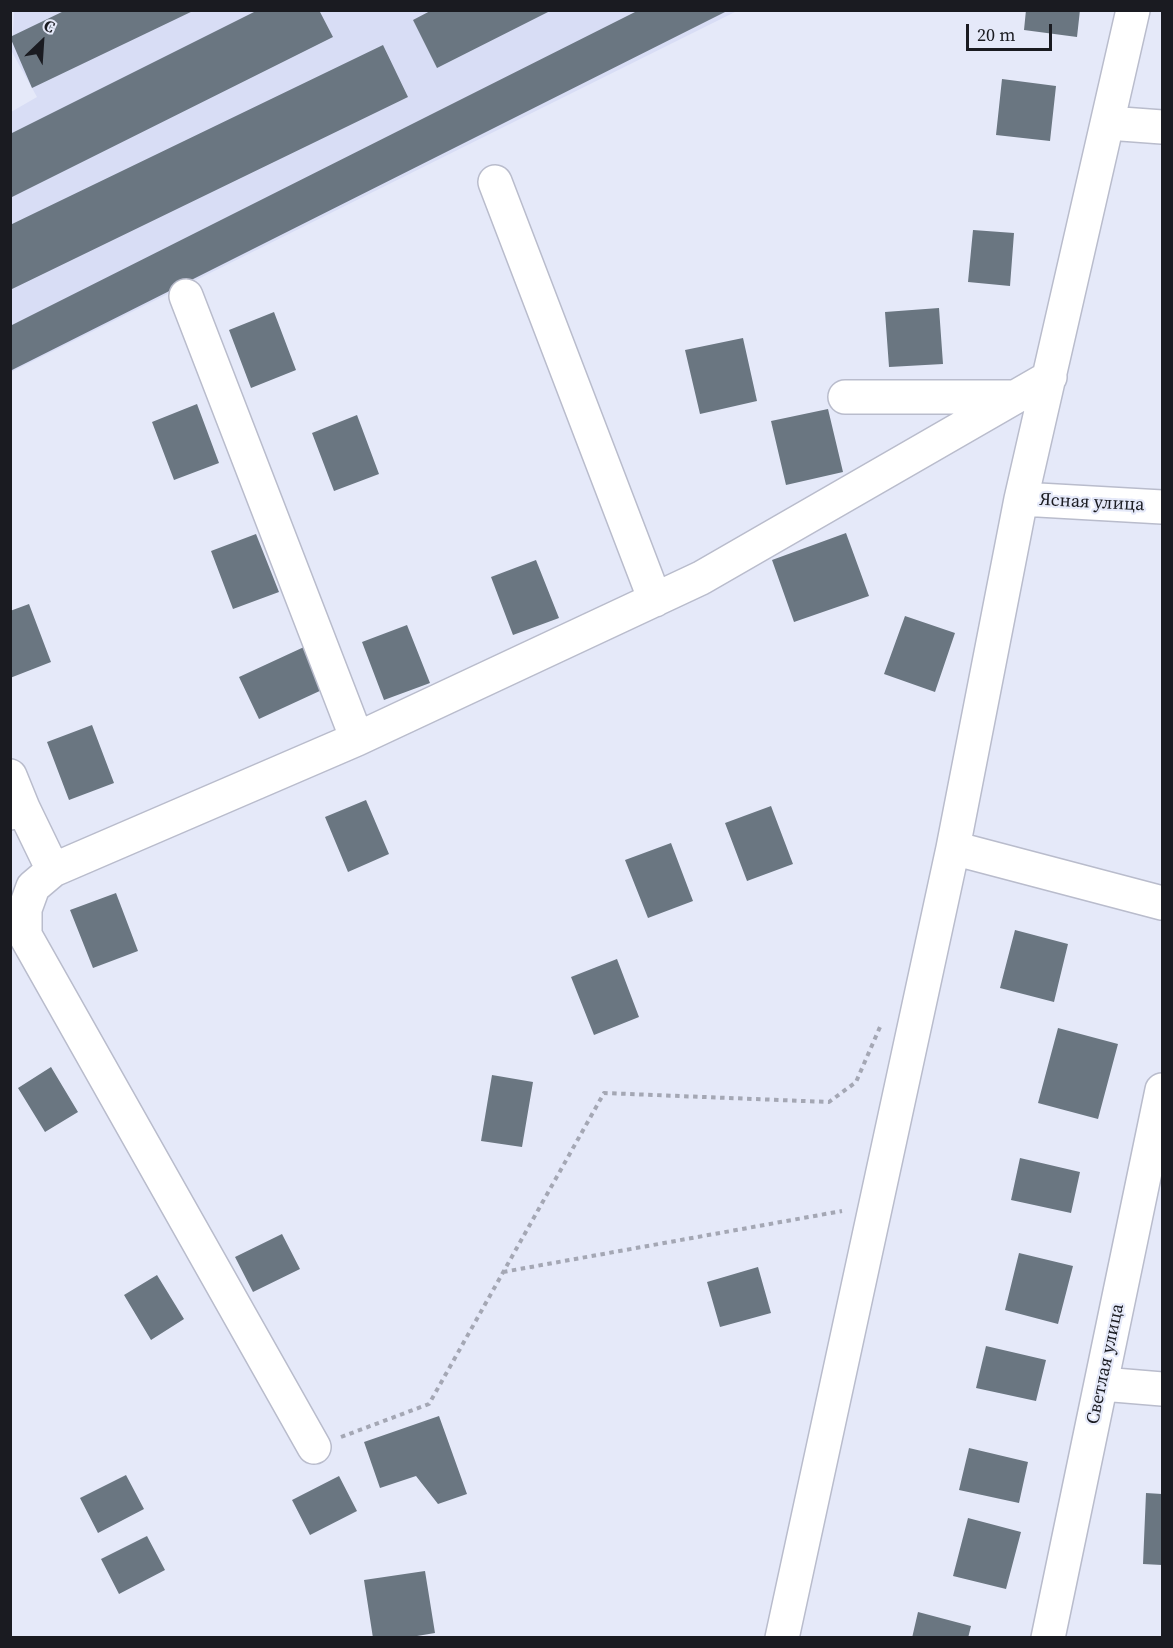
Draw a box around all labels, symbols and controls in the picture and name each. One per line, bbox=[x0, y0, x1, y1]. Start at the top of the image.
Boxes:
north arrow bbox=[12, 12, 72, 72]
scale bar bbox=[969, 12, 1054, 50]
text: С bbox=[40, 14, 59, 38]
text: 20 m bbox=[977, 22, 1015, 47]
street label: Ясная улица bbox=[1039, 489, 1145, 517]
street label: Светлая улица bbox=[1083, 1302, 1129, 1426]

